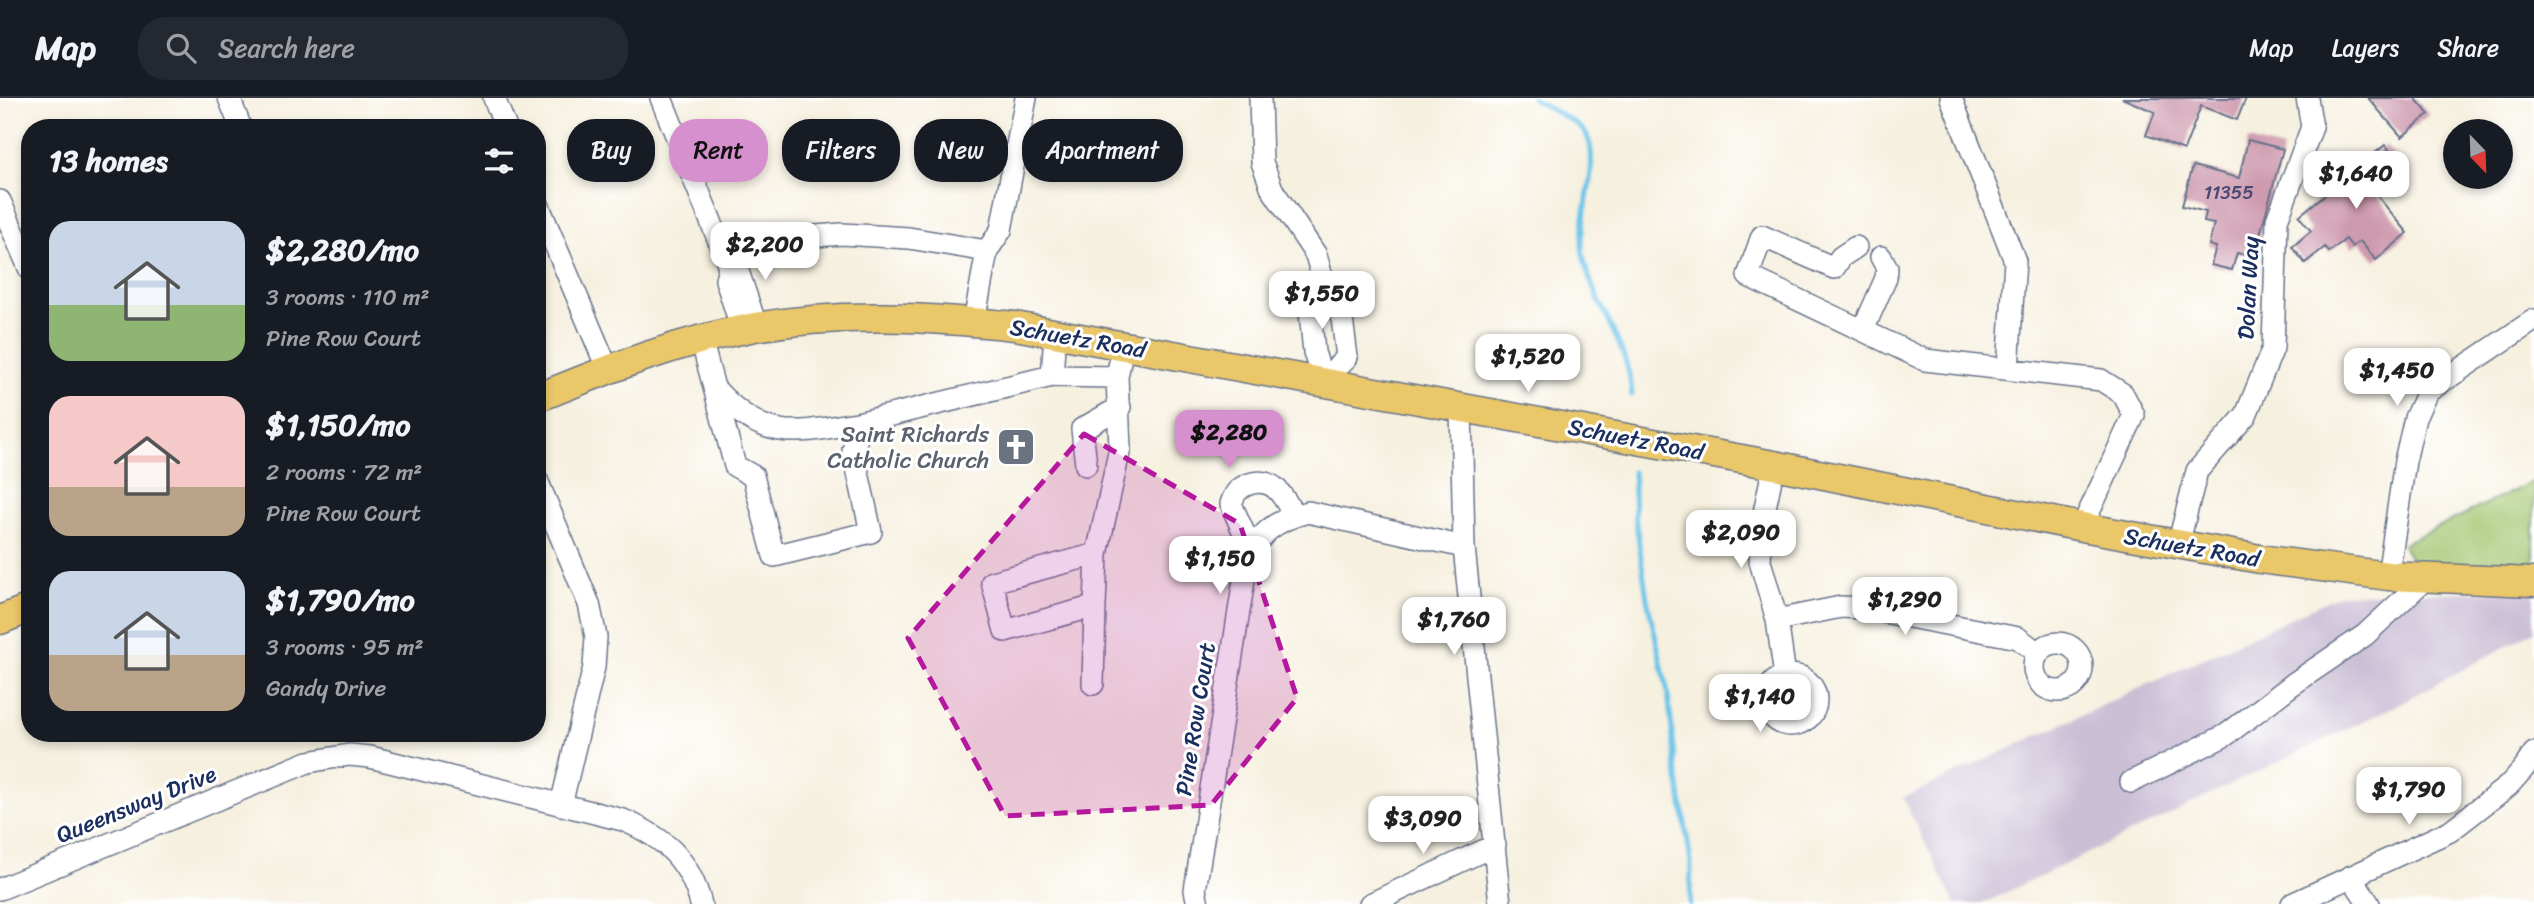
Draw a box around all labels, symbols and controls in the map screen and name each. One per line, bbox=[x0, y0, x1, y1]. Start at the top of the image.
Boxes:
search box bbox=[138, 17, 628, 80]
text: Map bbox=[35, 19, 96, 77]
text: Search here bbox=[218, 25, 355, 71]
text: Map bbox=[2249, 27, 2294, 69]
text: Layers bbox=[2332, 27, 2399, 69]
text: Share bbox=[2437, 27, 2499, 69]
icon: search bbox=[162, 29, 200, 67]
chip: Buy bbox=[567, 119, 655, 182]
chip: Rent bbox=[669, 119, 768, 182]
chip: Filters bbox=[782, 119, 900, 182]
chip: New bbox=[914, 119, 1008, 182]
chip: Apartment bbox=[1022, 119, 1183, 182]
north arrow bbox=[2443, 119, 2513, 189]
map controls bbox=[2443, 119, 2513, 189]
text: 13 homes bbox=[49, 134, 168, 188]
icon: filters bbox=[480, 142, 518, 180]
pin: $1,640 bbox=[2299, 152, 2413, 211]
text: $1,640 bbox=[2319, 153, 2393, 194]
house number: 11355 bbox=[2204, 176, 2254, 209]
pin: $2,200 bbox=[708, 222, 822, 282]
text: $2,280/mo bbox=[266, 223, 419, 277]
text: $2,200 bbox=[726, 224, 804, 265]
street label: Dolan Way bbox=[2225, 235, 2272, 341]
icon: home bbox=[105, 249, 189, 333]
pin: $1,550 bbox=[1265, 272, 1379, 331]
text: $1,550 bbox=[1285, 273, 1359, 314]
text: 3 rooms · 110 m² bbox=[266, 277, 430, 318]
street label: Schuetz Road bbox=[1007, 306, 1151, 371]
text: Pine Row Court bbox=[266, 318, 421, 359]
pin: $1,520 bbox=[1471, 334, 1585, 394]
text: $1,520 bbox=[1491, 336, 1565, 377]
pin: $1,450 bbox=[2340, 348, 2454, 408]
text: $1,450 bbox=[2360, 350, 2434, 391]
text: $1,150/mo bbox=[266, 398, 410, 452]
street label: Schuetz Road bbox=[1565, 406, 1709, 473]
pin: $2,280 bbox=[1172, 410, 1286, 470]
text: $2,280 bbox=[1191, 412, 1267, 453]
place label: Saint Richards Catholic Church bbox=[827, 414, 989, 481]
icon: home bbox=[105, 424, 189, 508]
church icon: Saint Richards Catholic Church bbox=[995, 426, 1037, 468]
text: 2 rooms · 72 m² bbox=[266, 452, 422, 493]
text: Pine Row Court bbox=[266, 493, 421, 534]
pin: $2,090 bbox=[1684, 510, 1798, 570]
text: $2,090 bbox=[1702, 512, 1780, 553]
street label: Schuetz Road bbox=[2121, 515, 2265, 580]
pin: $1,150 bbox=[1163, 536, 1277, 596]
text: $1,150 bbox=[1185, 538, 1255, 579]
text: $1,790/mo bbox=[266, 573, 415, 627]
pin: $1,290 bbox=[1848, 578, 1962, 637]
text: $1,290 bbox=[1868, 579, 1942, 620]
pin: $1,760 bbox=[1397, 598, 1511, 657]
icon: home bbox=[105, 599, 189, 683]
text: $1,760 bbox=[1418, 599, 1490, 640]
text: 3 rooms · 95 m² bbox=[266, 627, 423, 668]
street label: Pine Row Court bbox=[1163, 639, 1228, 799]
text: Gandy Drive bbox=[266, 668, 386, 709]
pin: $1,140 bbox=[1703, 674, 1817, 734]
text: $1,140 bbox=[1725, 676, 1795, 717]
street label: Queensway Drive bbox=[50, 754, 223, 855]
pin: $1,790 bbox=[2352, 768, 2466, 827]
text: $1,790 bbox=[2372, 769, 2446, 810]
pin: $3,090 bbox=[1366, 796, 1480, 856]
text: $3,090 bbox=[1384, 798, 1462, 839]

